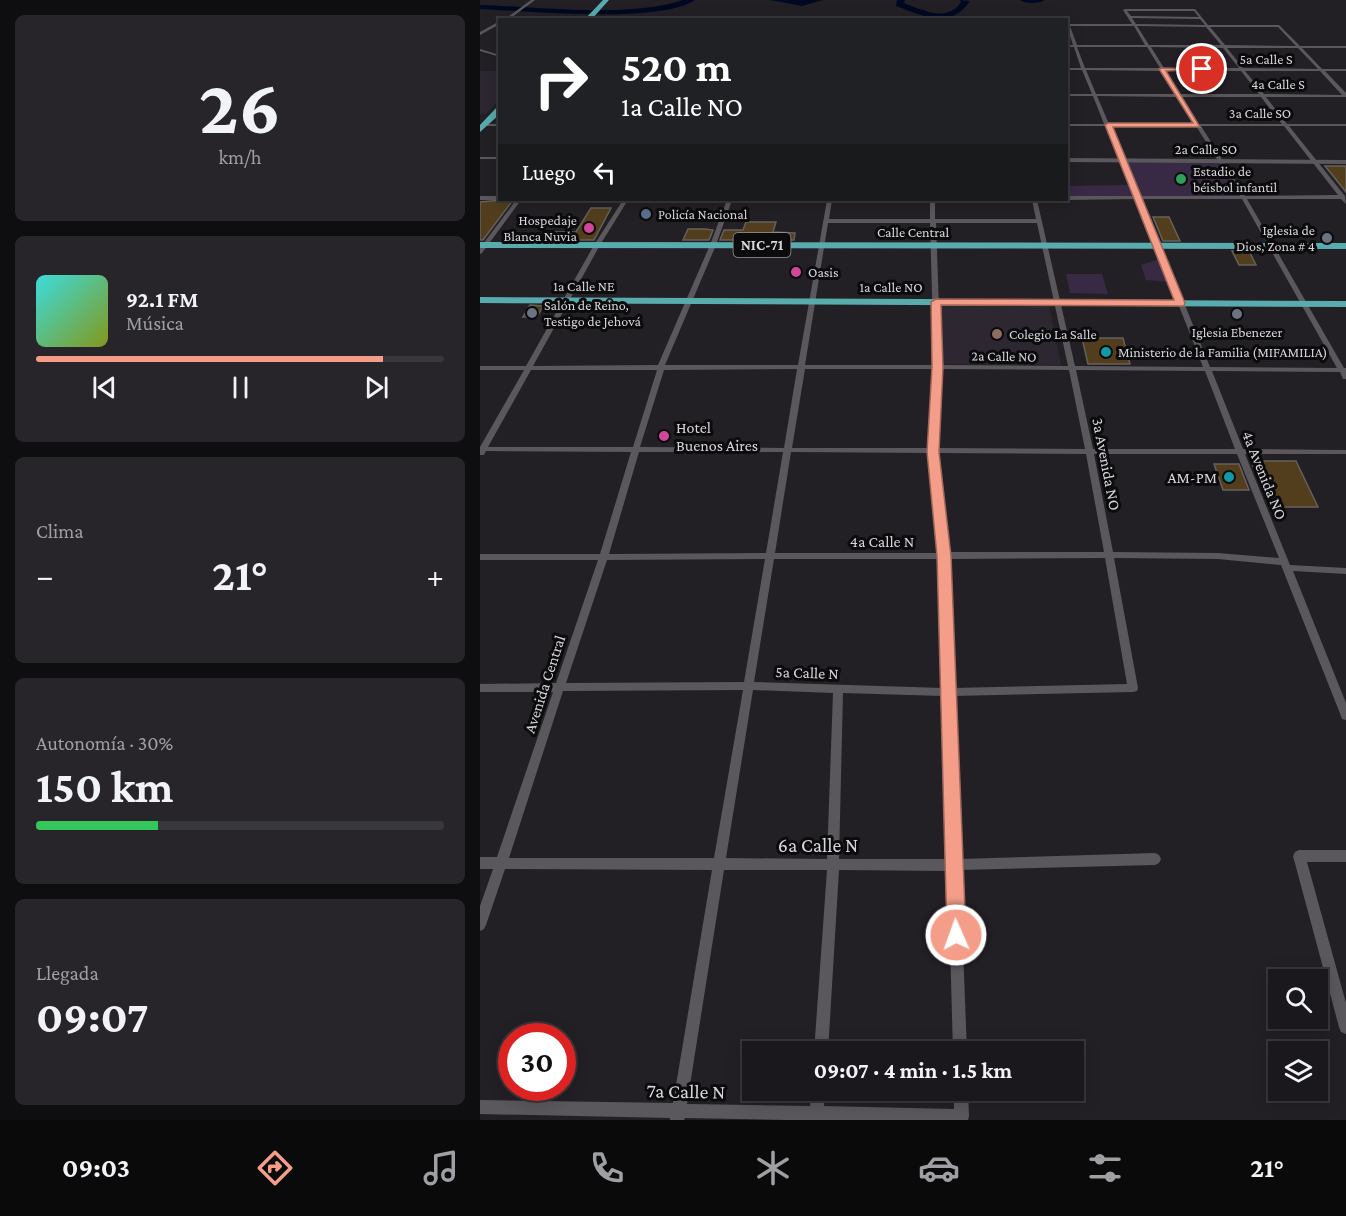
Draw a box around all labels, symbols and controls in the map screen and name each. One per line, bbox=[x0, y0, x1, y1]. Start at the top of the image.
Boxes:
icon: right bbox=[522, 42, 600, 120]
text: 520 m bbox=[621, 43, 732, 90]
pin bbox=[1176, 43, 1227, 94]
street label: 5a Calle S bbox=[1239, 51, 1293, 67]
icon: arrive bbox=[1185, 52, 1218, 85]
text: 26 bbox=[199, 63, 281, 150]
street label: 4a Calle S bbox=[1251, 76, 1305, 92]
text: 1a Calle NO bbox=[621, 92, 743, 122]
street label: 3a Calle SO bbox=[1229, 105, 1291, 121]
street label: 2a Calle SO bbox=[1175, 141, 1237, 157]
text: km/h bbox=[218, 146, 262, 168]
icon: left bbox=[588, 156, 621, 189]
text: Luego bbox=[522, 160, 576, 185]
place label: Estadio de béisbol infantil bbox=[1193, 163, 1278, 195]
marker: Estadio de béisbol infantil bbox=[1174, 172, 1188, 186]
place label: Policía Nacional bbox=[658, 206, 748, 222]
marker: Policía Nacional bbox=[639, 207, 653, 221]
place label: Hospedaje Blanca Nuvia bbox=[504, 212, 578, 244]
marker: Hospedaje Blanca Nuvia bbox=[582, 221, 596, 235]
place label: Iglesia de Dios, Zona # 4 bbox=[1236, 222, 1315, 254]
street label: Calle Central bbox=[877, 224, 949, 240]
marker: Iglesia de Dios, Zona # 4 bbox=[1320, 231, 1334, 245]
road number: NIC-71 bbox=[734, 233, 790, 257]
place label: Oasis bbox=[808, 264, 839, 280]
marker: Oasis bbox=[789, 265, 803, 279]
street label: 1a Calle NE bbox=[553, 278, 615, 294]
street label: 1a Calle NO bbox=[859, 279, 923, 295]
text: 92.1 FM bbox=[126, 287, 198, 312]
place label: Salón de Reino, Testigo de Jehová bbox=[544, 297, 642, 329]
marker: Salón de Reino, Testigo de Jehová bbox=[525, 306, 539, 320]
marker: Iglesia Ebenezer bbox=[1230, 307, 1244, 321]
text: Música bbox=[126, 312, 184, 334]
place label: Iglesia Ebenezer bbox=[1192, 324, 1282, 340]
place label: Colegio La Salle bbox=[1009, 326, 1097, 342]
marker: Colegio La Salle bbox=[990, 327, 1004, 341]
place label: Ministerio de la Familia (MIFAMILIA) bbox=[1118, 344, 1327, 361]
marker: Ministerio de la Familia (MIFAMILIA) bbox=[1099, 345, 1113, 359]
street label: 2a Calle NO bbox=[971, 347, 1037, 365]
icon: previous bbox=[88, 371, 121, 404]
icon: pause bbox=[224, 371, 257, 404]
icon: next bbox=[360, 371, 393, 404]
street label: 3a Avenida NO bbox=[1089, 416, 1124, 512]
place label: Hotel Buenos Aires bbox=[676, 419, 758, 454]
street label: 4a Avenida NO bbox=[1239, 428, 1290, 522]
marker: Hotel Buenos Aires bbox=[657, 429, 671, 443]
place label: AM-PM bbox=[1167, 469, 1217, 486]
marker: AM-PM bbox=[1222, 470, 1236, 484]
text: Clima bbox=[36, 520, 84, 542]
street label: 4a Calle N bbox=[850, 533, 914, 550]
text: 21° bbox=[212, 550, 268, 600]
text: − bbox=[36, 557, 53, 594]
text: + bbox=[427, 557, 444, 594]
street label: Avenida Central bbox=[521, 633, 568, 735]
street label: 5a Calle N bbox=[775, 663, 839, 682]
text: Autonomía · 30% bbox=[36, 732, 173, 754]
text: 150 km bbox=[36, 762, 173, 812]
street label: 6a Calle N bbox=[778, 834, 858, 856]
position arrow bbox=[924, 903, 988, 967]
text: Llegada bbox=[36, 962, 99, 984]
map controls bbox=[1268, 969, 1328, 1101]
button: search bbox=[1268, 969, 1328, 1029]
text: 09:07 bbox=[36, 992, 148, 1042]
speed limit sign: 30 bbox=[498, 1023, 576, 1101]
button: layers bbox=[1268, 1041, 1328, 1101]
text: 09:07 · 4 min · 1.5 km bbox=[814, 1058, 1012, 1083]
street label: 7a Calle N bbox=[646, 1079, 726, 1103]
icon: directions bbox=[254, 1147, 296, 1189]
icon: music bbox=[420, 1147, 462, 1189]
icon: phone bbox=[586, 1147, 628, 1189]
icon: climate bbox=[752, 1147, 794, 1189]
icon: car bbox=[918, 1147, 960, 1189]
icon: filters bbox=[1084, 1147, 1126, 1189]
text: 09:03 bbox=[62, 1153, 130, 1183]
text: 21° bbox=[1250, 1153, 1284, 1183]

